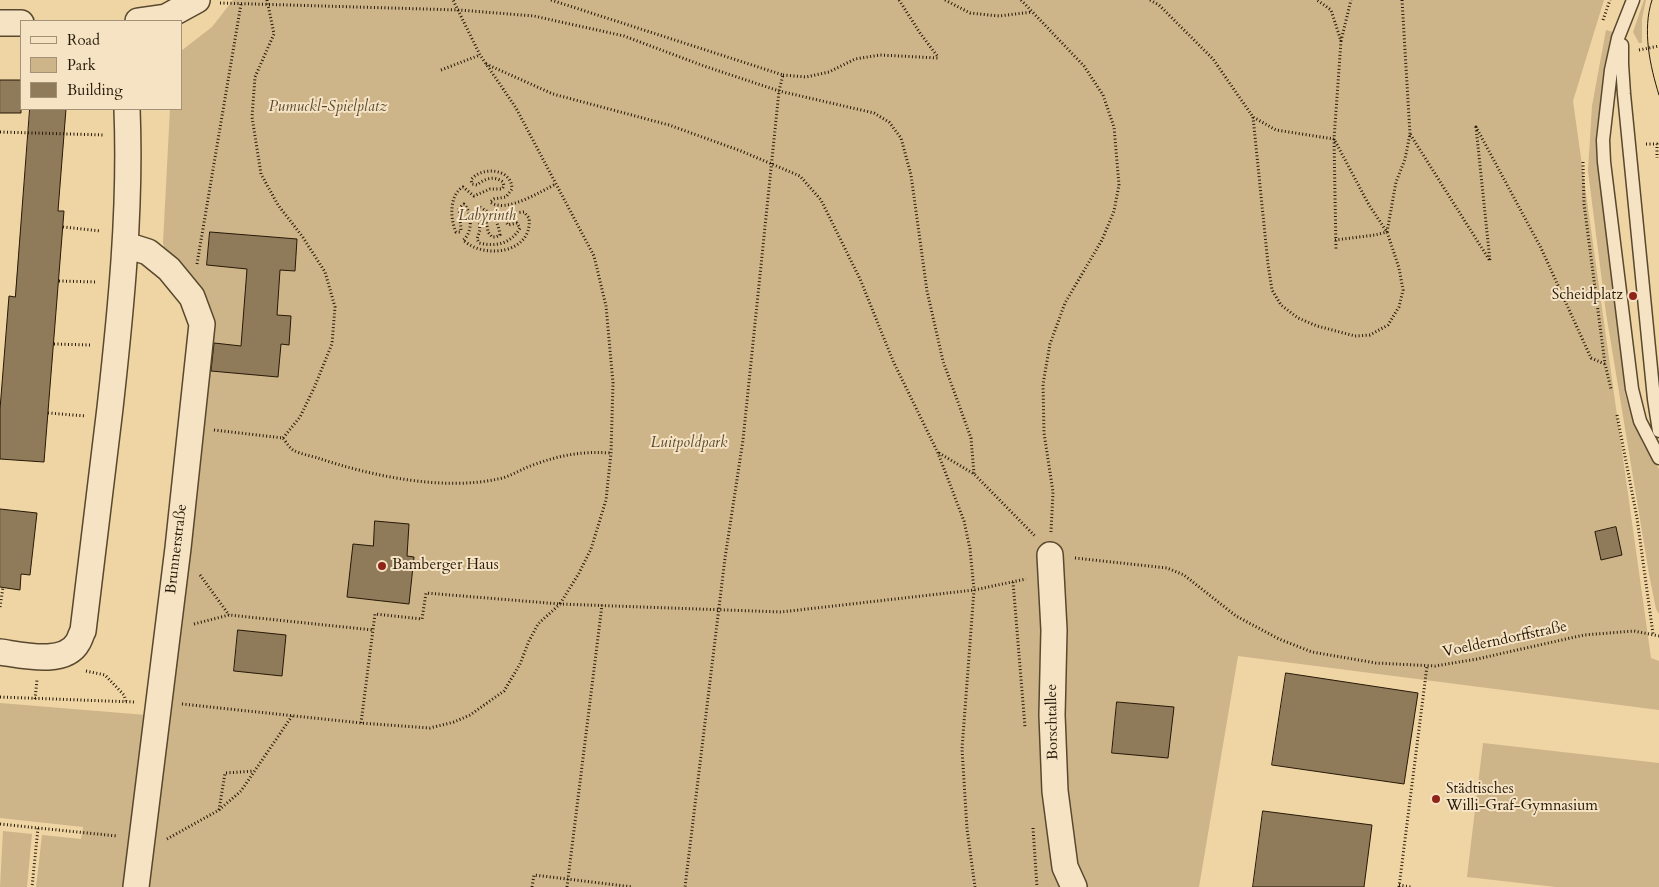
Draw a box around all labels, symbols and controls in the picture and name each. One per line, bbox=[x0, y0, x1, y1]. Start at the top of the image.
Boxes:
legend bbox=[20, 20, 182, 110]
text: Road bbox=[67, 30, 100, 50]
text: Park bbox=[67, 55, 96, 75]
text: Building bbox=[67, 80, 123, 100]
park label: Pumuckl-Spielplatz bbox=[269, 99, 387, 117]
park label: Labyrinth bbox=[458, 208, 516, 226]
place label: Scheidplatz bbox=[1552, 287, 1623, 305]
marker: Scheidplatz bbox=[1627, 290, 1639, 302]
park label: Luitpoldpark bbox=[651, 435, 727, 453]
street label: Brunnerstraße bbox=[163, 503, 191, 595]
place label: Bamberger Haus bbox=[392, 557, 499, 575]
marker: Bamberger Haus bbox=[376, 560, 388, 572]
street label: Voelderndorffstraße bbox=[1441, 618, 1569, 662]
street label: Borschtallee bbox=[1043, 684, 1063, 760]
place label: Städtisches Willi-Graf-Gymnasium bbox=[1446, 781, 1598, 816]
marker: Städtisches Willi-Graf-Gymnasium bbox=[1430, 793, 1442, 805]

